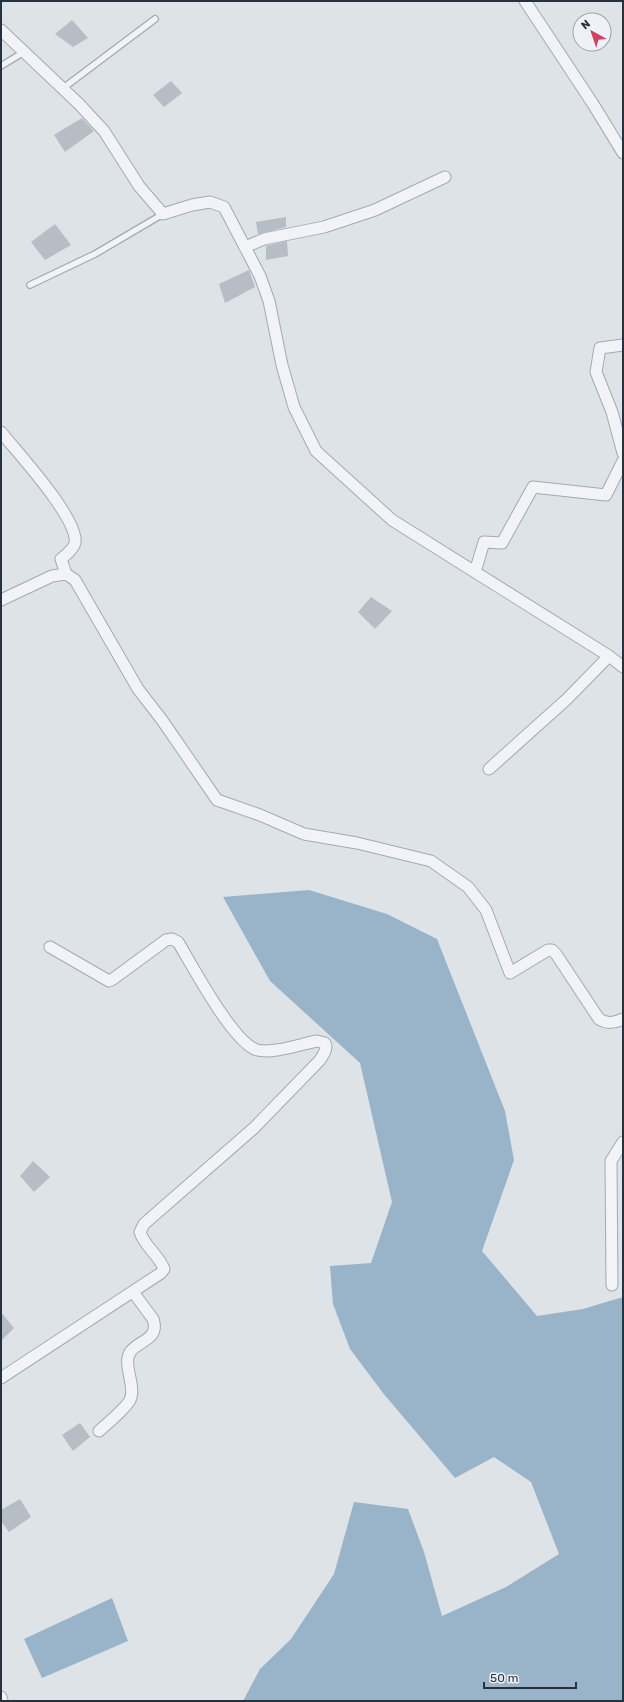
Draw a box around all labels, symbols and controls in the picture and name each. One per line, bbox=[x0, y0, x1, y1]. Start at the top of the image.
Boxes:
north arrow bbox=[572, 12, 612, 52]
text: N bbox=[579, 17, 593, 32]
scale bar bbox=[484, 1664, 576, 1690]
text: 50 m bbox=[490, 1671, 518, 1685]

